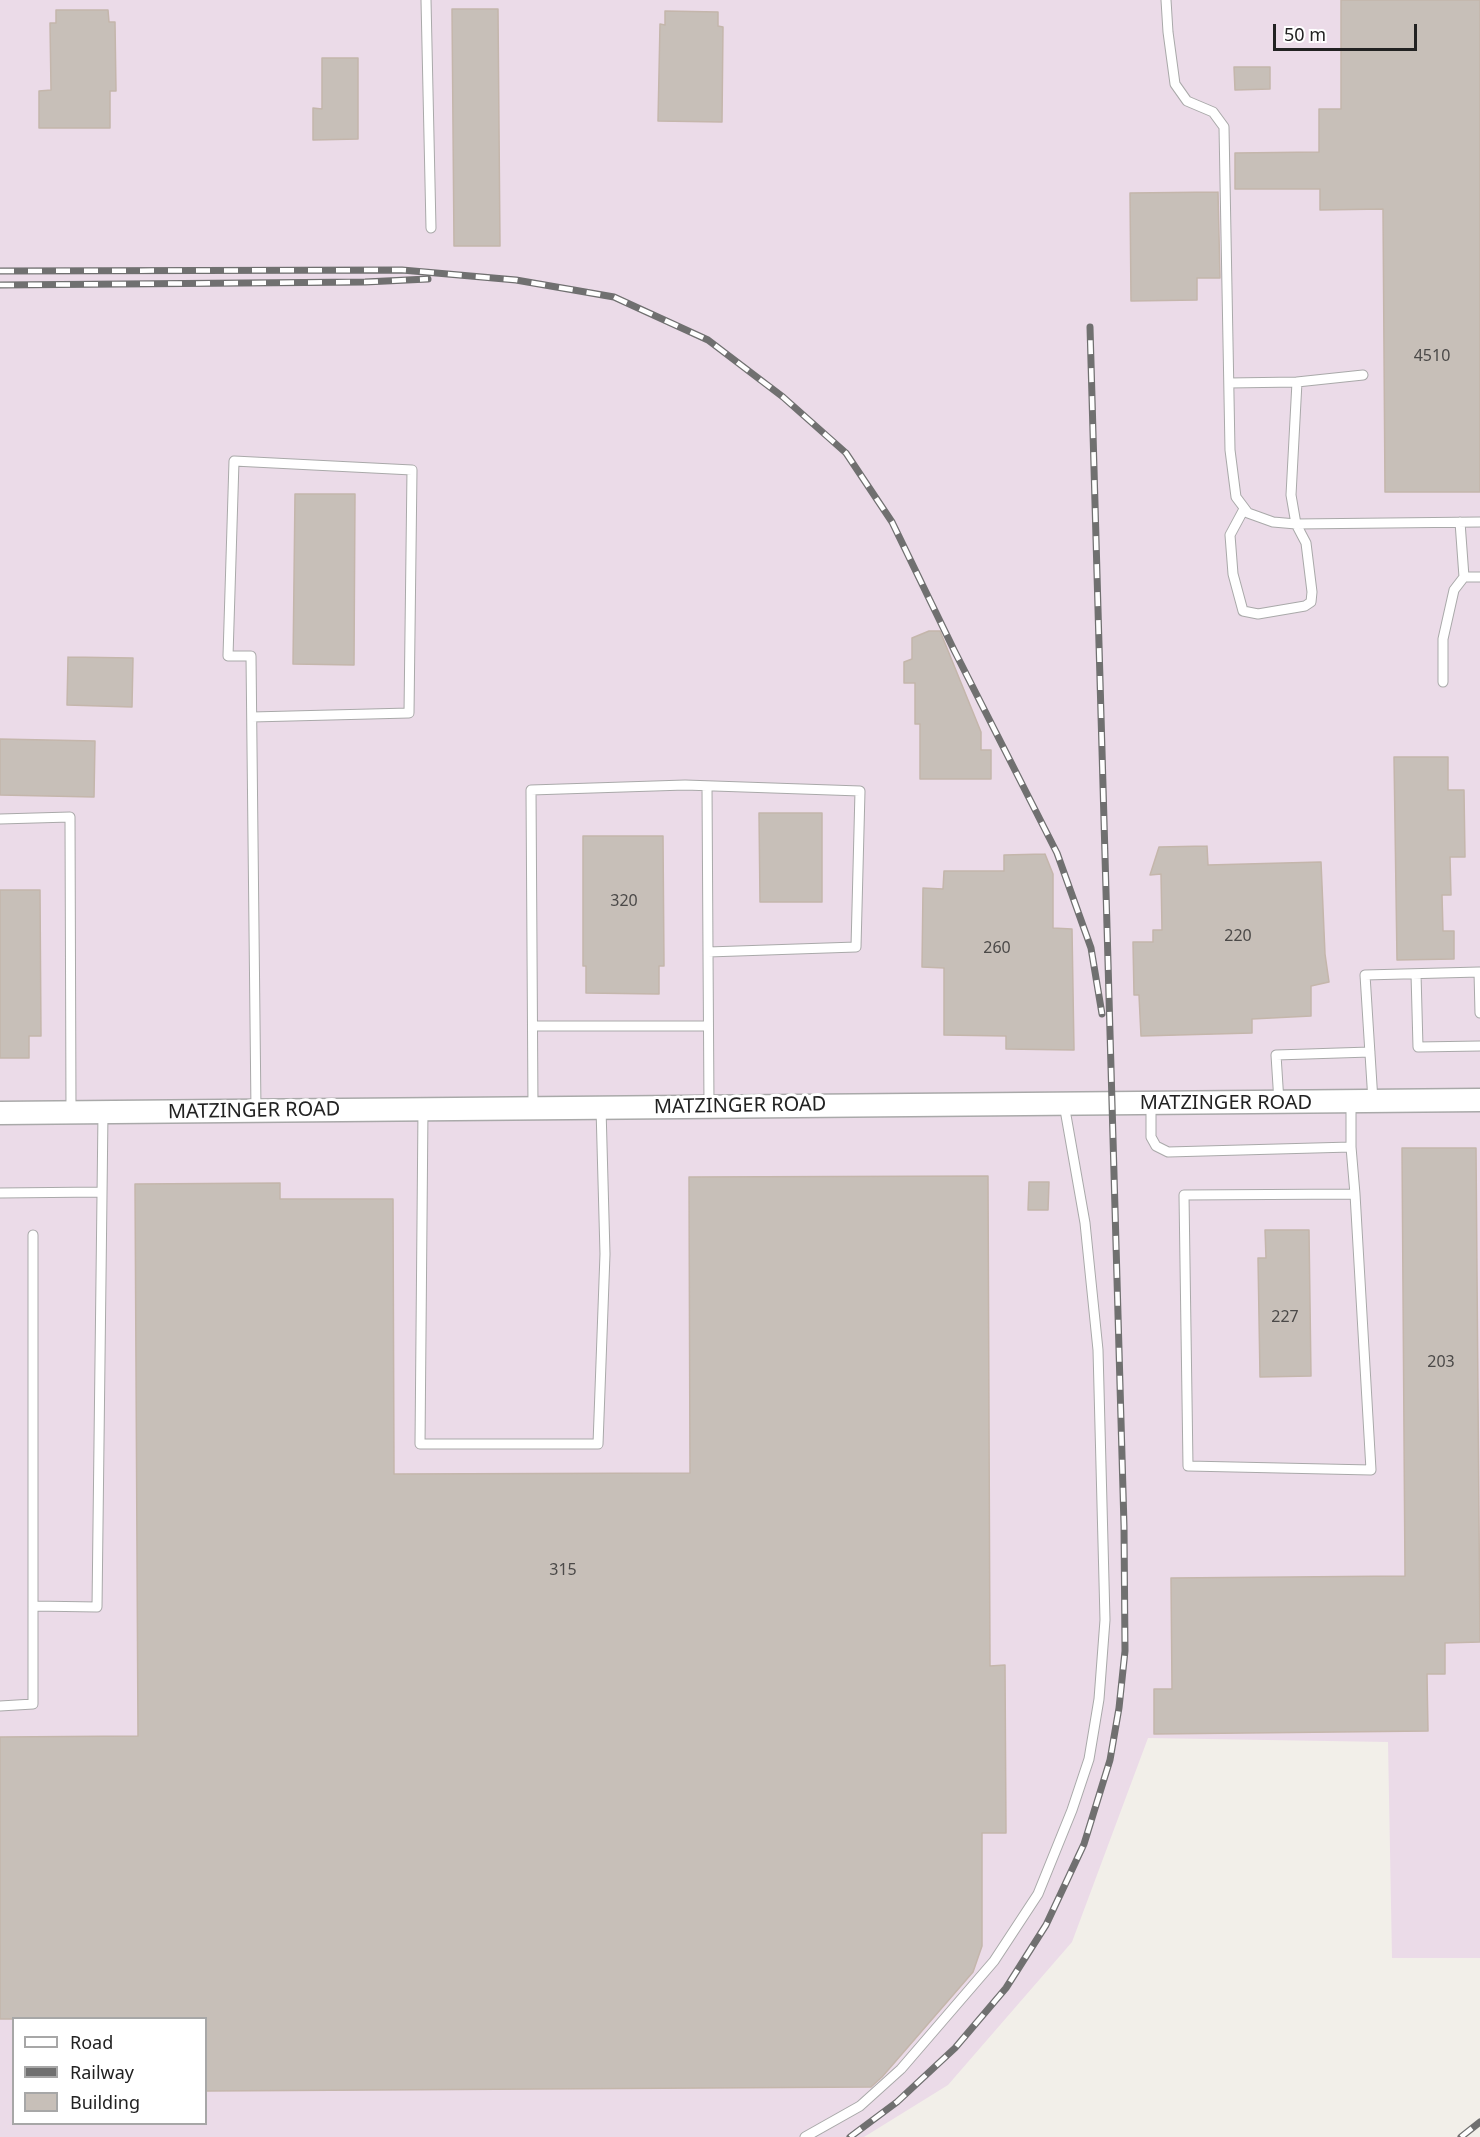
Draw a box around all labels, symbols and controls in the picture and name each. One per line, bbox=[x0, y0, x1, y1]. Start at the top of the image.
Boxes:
scale bar bbox=[1276, 12, 1420, 50]
text: 50 m bbox=[1284, 22, 1326, 46]
house number: 4510 bbox=[1414, 346, 1450, 366]
house number: 320 bbox=[610, 891, 638, 911]
house number: 220 bbox=[1224, 926, 1252, 946]
house number: 260 bbox=[983, 938, 1011, 958]
street label: MATZINGER ROAD bbox=[1140, 1091, 1312, 1115]
street label: MATZINGER ROAD bbox=[654, 1092, 826, 1120]
street label: MATZINGER ROAD bbox=[168, 1097, 340, 1125]
house number: 227 bbox=[1271, 1307, 1299, 1327]
house number: 203 bbox=[1427, 1352, 1455, 1372]
house number: 315 bbox=[549, 1560, 577, 1580]
legend bbox=[12, 2017, 207, 2125]
text: Road bbox=[70, 2030, 113, 2054]
text: Railway bbox=[70, 2060, 134, 2084]
text: Building bbox=[70, 2090, 140, 2114]

